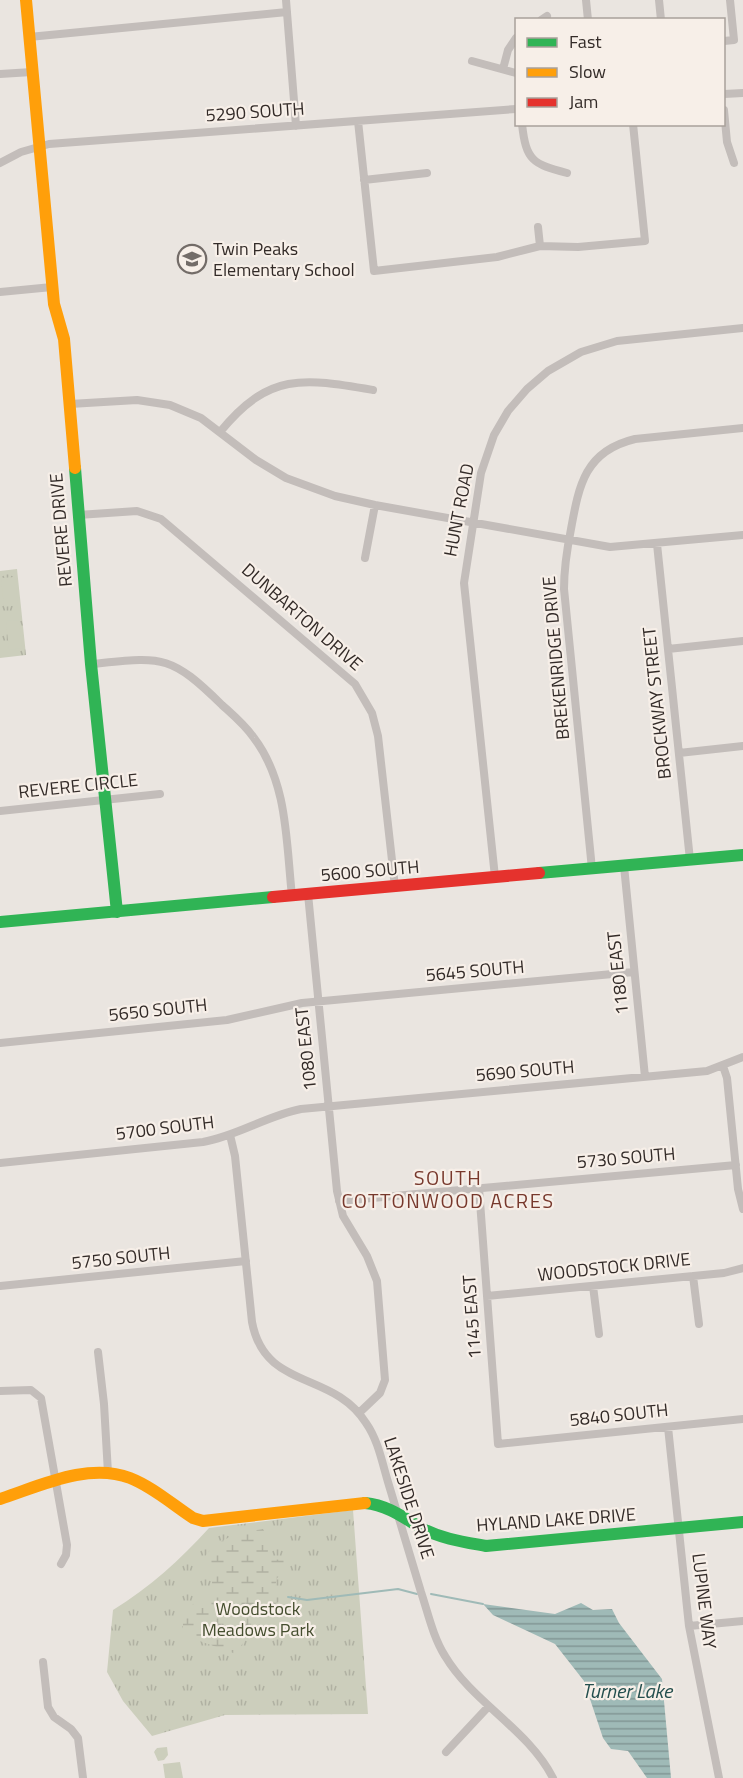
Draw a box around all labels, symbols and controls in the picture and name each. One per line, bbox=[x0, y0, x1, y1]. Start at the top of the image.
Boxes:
legend bbox=[515, 18, 725, 126]
text: Fast bbox=[569, 28, 602, 55]
text: Slow bbox=[569, 58, 606, 85]
text: Jam bbox=[569, 88, 598, 115]
street label: 5290 SOUTH bbox=[205, 95, 305, 128]
place label: Twin Peaks Elementary School bbox=[213, 235, 355, 283]
school or university icon: Twin Peaks Elementary School bbox=[176, 243, 208, 275]
street label: HUNT ROAD bbox=[436, 461, 481, 559]
street label: REVERE DRIVE bbox=[42, 472, 79, 588]
street label: DUNBARTON DRIVE bbox=[236, 556, 369, 677]
street label: BREKENRIDGE DRIVE bbox=[535, 575, 576, 741]
street label: BROCKWAY STREET bbox=[635, 625, 678, 780]
street label: REVERE CIRCLE bbox=[17, 766, 139, 805]
street label: 5600 SOUTH bbox=[319, 853, 421, 888]
street label: 1180 EAST bbox=[600, 929, 635, 1016]
street label: 5645 SOUTH bbox=[424, 953, 526, 988]
street label: 5650 SOUTH bbox=[107, 991, 209, 1028]
street label: 1080 EAST bbox=[288, 1005, 323, 1092]
street label: 5690 SOUTH bbox=[474, 1053, 576, 1088]
street label: 5700 SOUTH bbox=[114, 1108, 216, 1147]
street label: 5730 SOUTH bbox=[575, 1140, 677, 1175]
district label: SOUTH COTTONWOOD ACRES bbox=[342, 1162, 554, 1216]
street label: 5750 SOUTH bbox=[70, 1239, 172, 1276]
street label: WOODSTOCK DRIVE bbox=[536, 1245, 692, 1288]
street label: 1145 EAST bbox=[455, 1274, 488, 1360]
street label: 5840 SOUTH bbox=[568, 1396, 670, 1433]
street label: LAKESIDE DRIVE bbox=[377, 1433, 442, 1562]
street label: HYLAND LAKE DRIVE bbox=[475, 1500, 637, 1539]
street label: LUPINE WAY bbox=[685, 1552, 724, 1651]
park label: Woodstock Meadows Park bbox=[202, 1595, 315, 1643]
water label: Turner Lake bbox=[582, 1675, 674, 1706]

